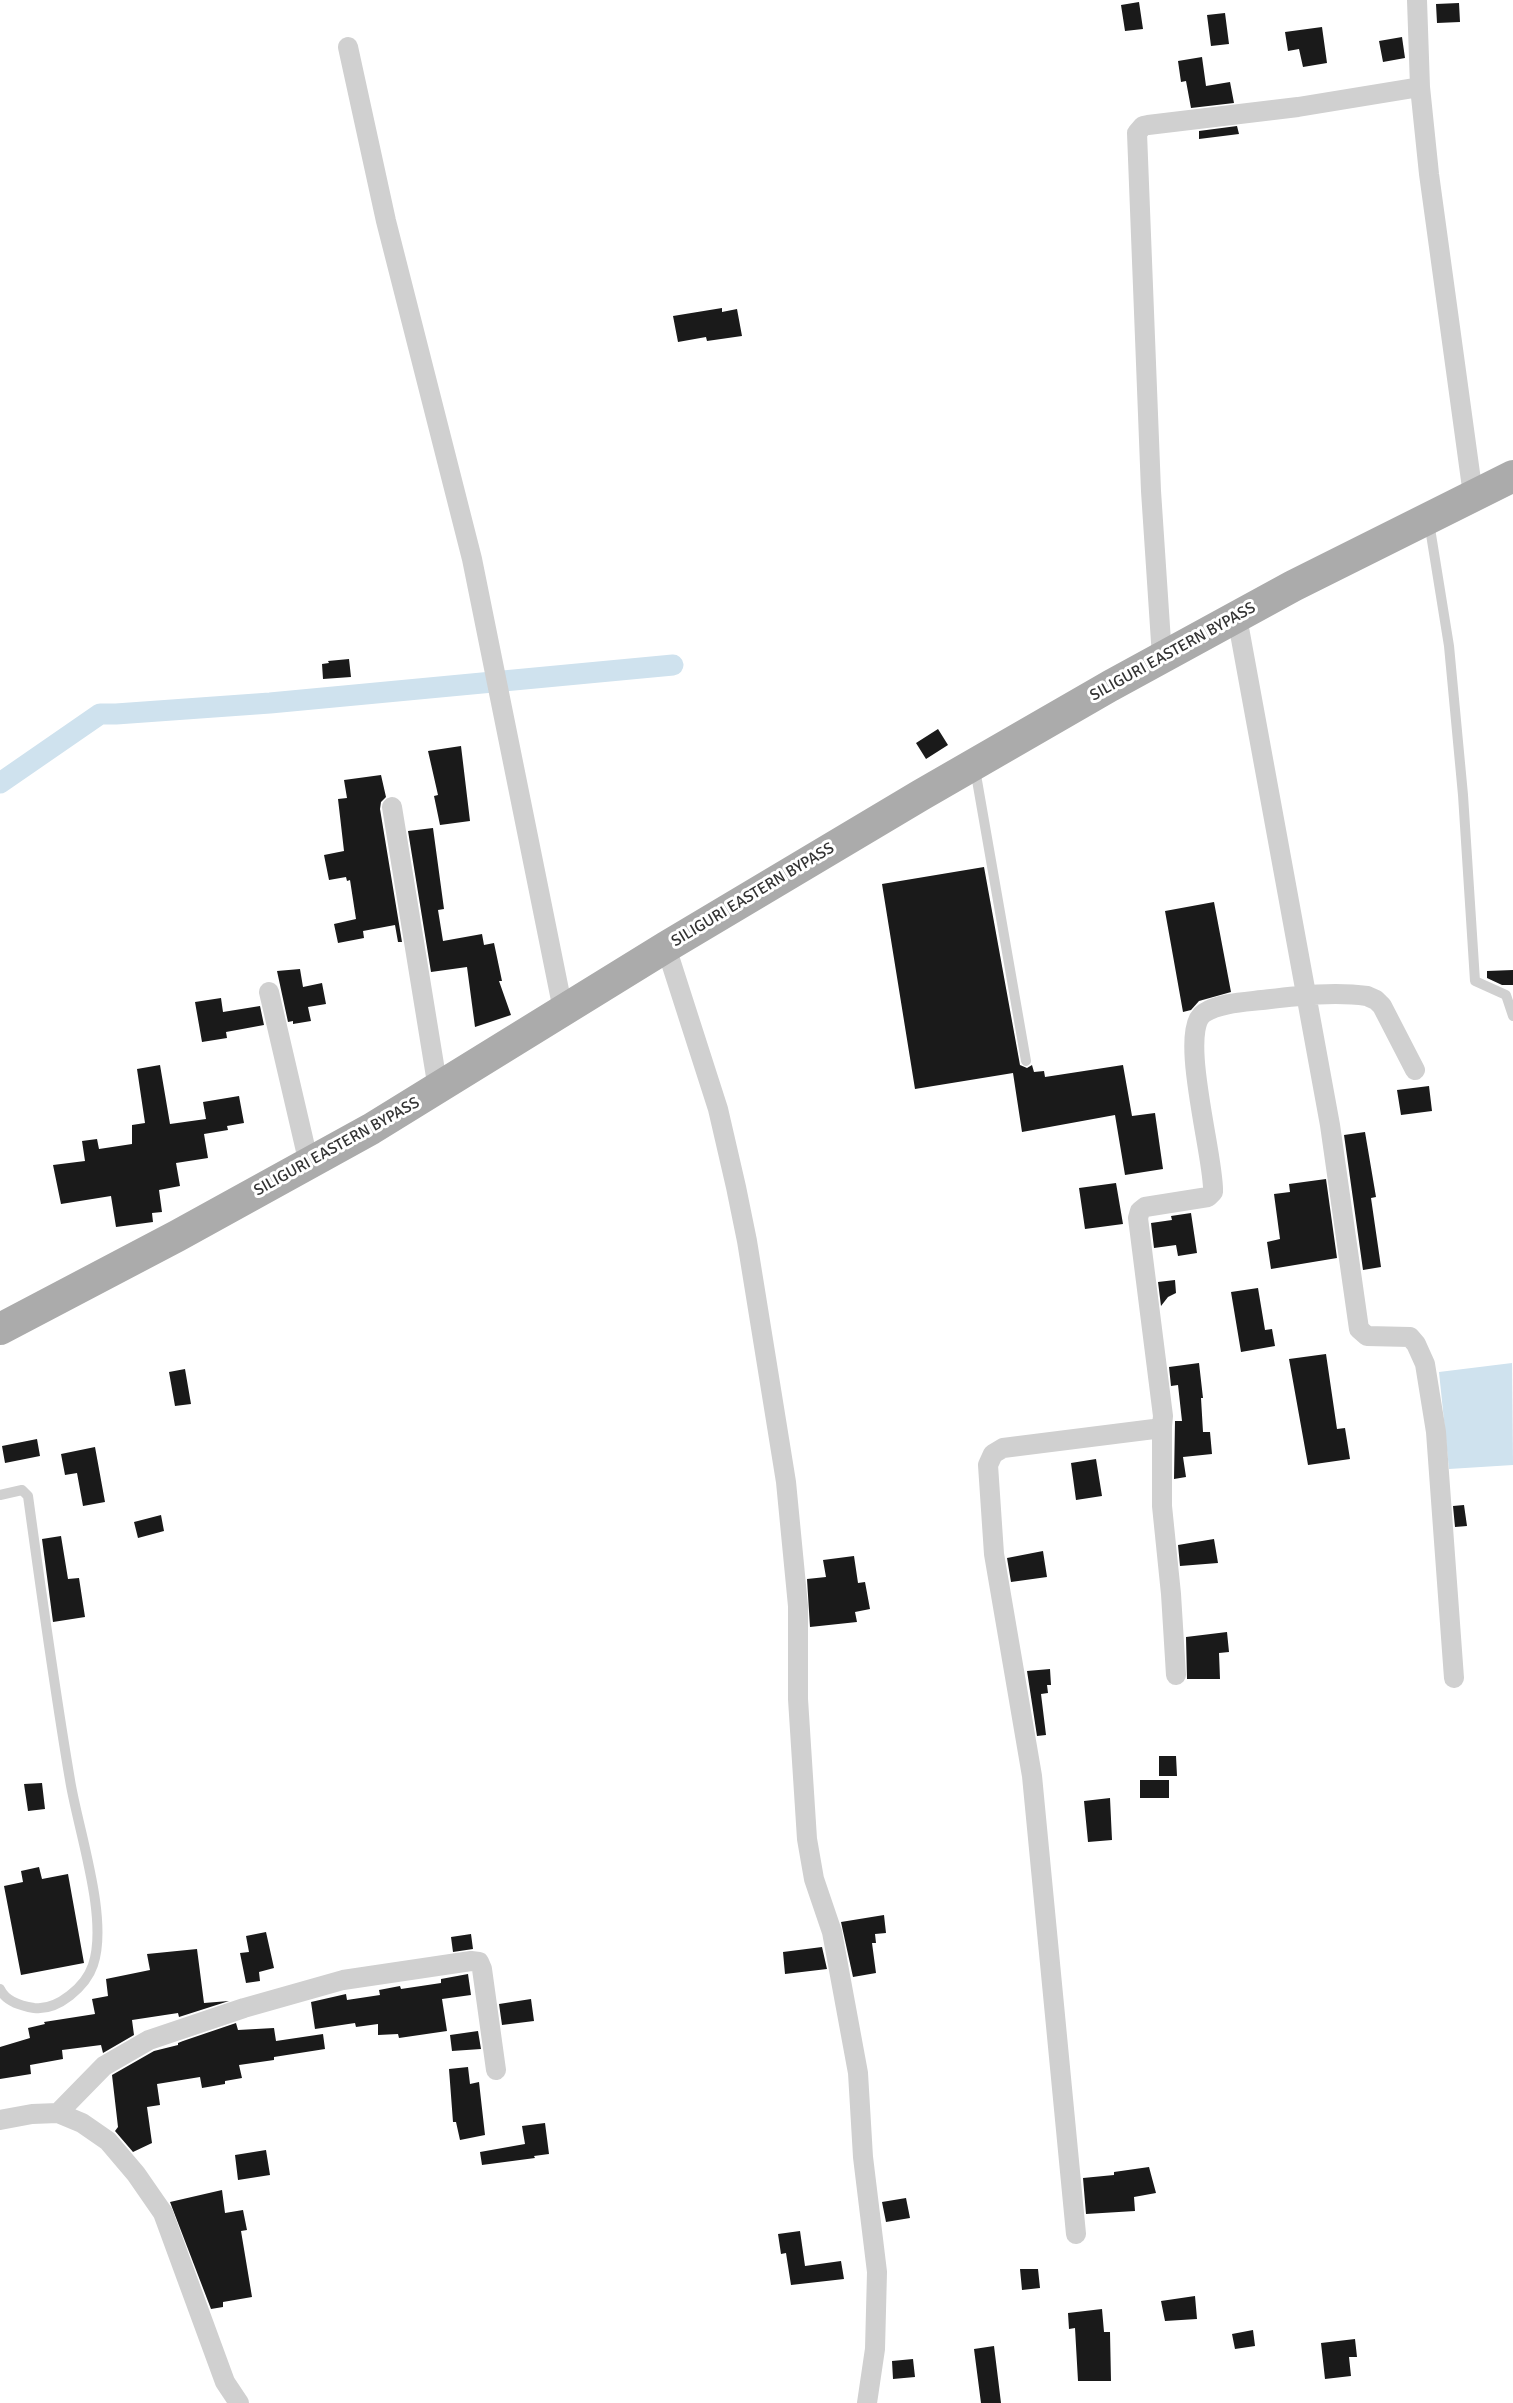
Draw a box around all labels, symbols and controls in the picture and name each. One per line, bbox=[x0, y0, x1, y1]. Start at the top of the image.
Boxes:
street label: SILIGURI EASTERN BYPASS bbox=[1087, 598, 1259, 706]
street label: SILIGURI EASTERN BYPASS bbox=[668, 839, 838, 951]
street label: SILIGURI EASTERN BYPASS bbox=[251, 1093, 423, 1201]

